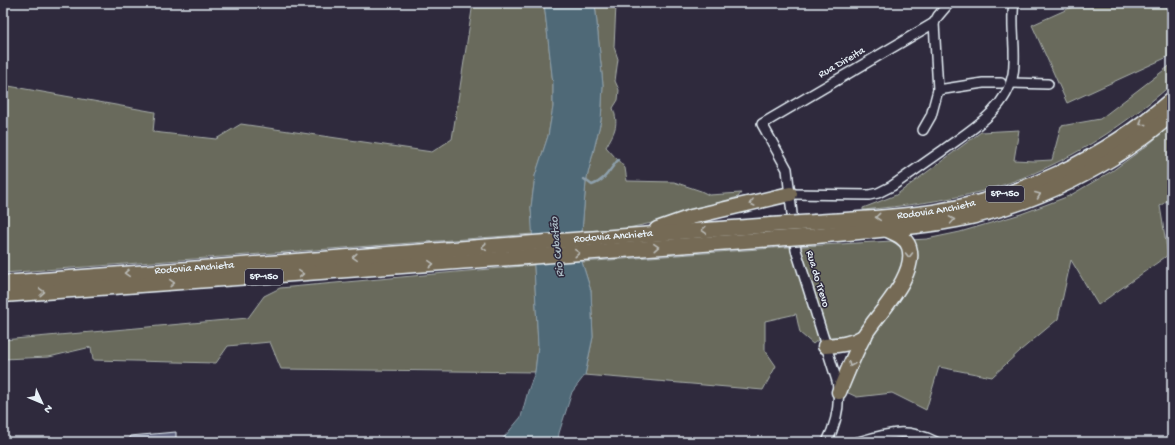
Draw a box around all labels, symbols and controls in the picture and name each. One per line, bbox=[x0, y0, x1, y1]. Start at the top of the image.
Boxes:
street label: Rua Direita bbox=[817, 44, 868, 81]
one-way arrow bbox=[1139, 119, 1146, 126]
road number: SP-150 bbox=[986, 186, 1024, 202]
one-way arrow bbox=[1034, 192, 1041, 200]
street label: Rodovia Anchieta bbox=[896, 197, 978, 222]
one-way arrow bbox=[749, 198, 755, 206]
one-way arrow bbox=[875, 213, 881, 222]
water label: Rio Cubatão bbox=[548, 215, 568, 278]
one-way arrow bbox=[949, 217, 955, 225]
one-way arrow bbox=[701, 226, 707, 235]
street label: Rodovia Anchieta bbox=[573, 228, 654, 246]
one-way arrow bbox=[481, 242, 487, 251]
one-way arrow bbox=[653, 243, 659, 252]
one-way arrow bbox=[574, 249, 580, 258]
street label: Rua do Trevo bbox=[803, 249, 831, 309]
one-way arrow bbox=[352, 252, 358, 261]
one-way arrow bbox=[905, 253, 913, 259]
street label: Rodovia Anchieta bbox=[154, 259, 236, 278]
one-way arrow bbox=[428, 260, 434, 269]
one-way arrow bbox=[124, 269, 130, 278]
road number: SP-150 bbox=[245, 269, 283, 285]
one-way arrow bbox=[298, 270, 304, 279]
one-way arrow bbox=[169, 278, 175, 287]
one-way arrow bbox=[39, 288, 45, 297]
one-way arrow bbox=[848, 360, 856, 367]
north arrow bbox=[22, 383, 62, 423]
text: N bbox=[41, 402, 55, 415]

